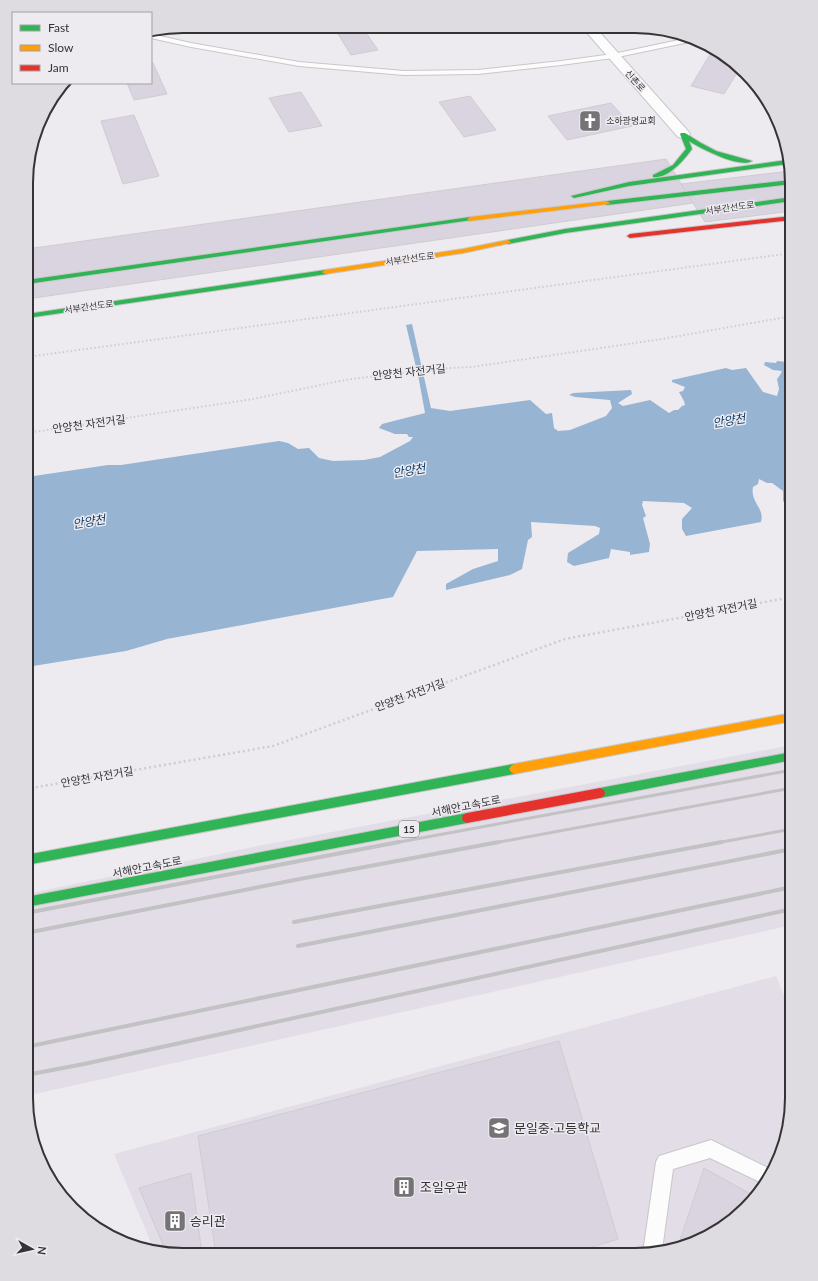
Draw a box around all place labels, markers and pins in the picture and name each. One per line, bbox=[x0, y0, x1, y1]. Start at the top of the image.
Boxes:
church icon: 소하광명교회 bbox=[577, 108, 603, 134]
place label: 소하광명교회 bbox=[606, 115, 656, 126]
school or university icon: 문일중·고등학교 bbox=[486, 1115, 512, 1141]
place label: 문일중·고등학교 bbox=[514, 1120, 601, 1136]
building icon: 조일우관 bbox=[391, 1174, 417, 1200]
place label: 조일우관 bbox=[420, 1179, 468, 1195]
building icon: 승리관 bbox=[162, 1208, 188, 1234]
place label: 승리관 bbox=[190, 1213, 226, 1229]

